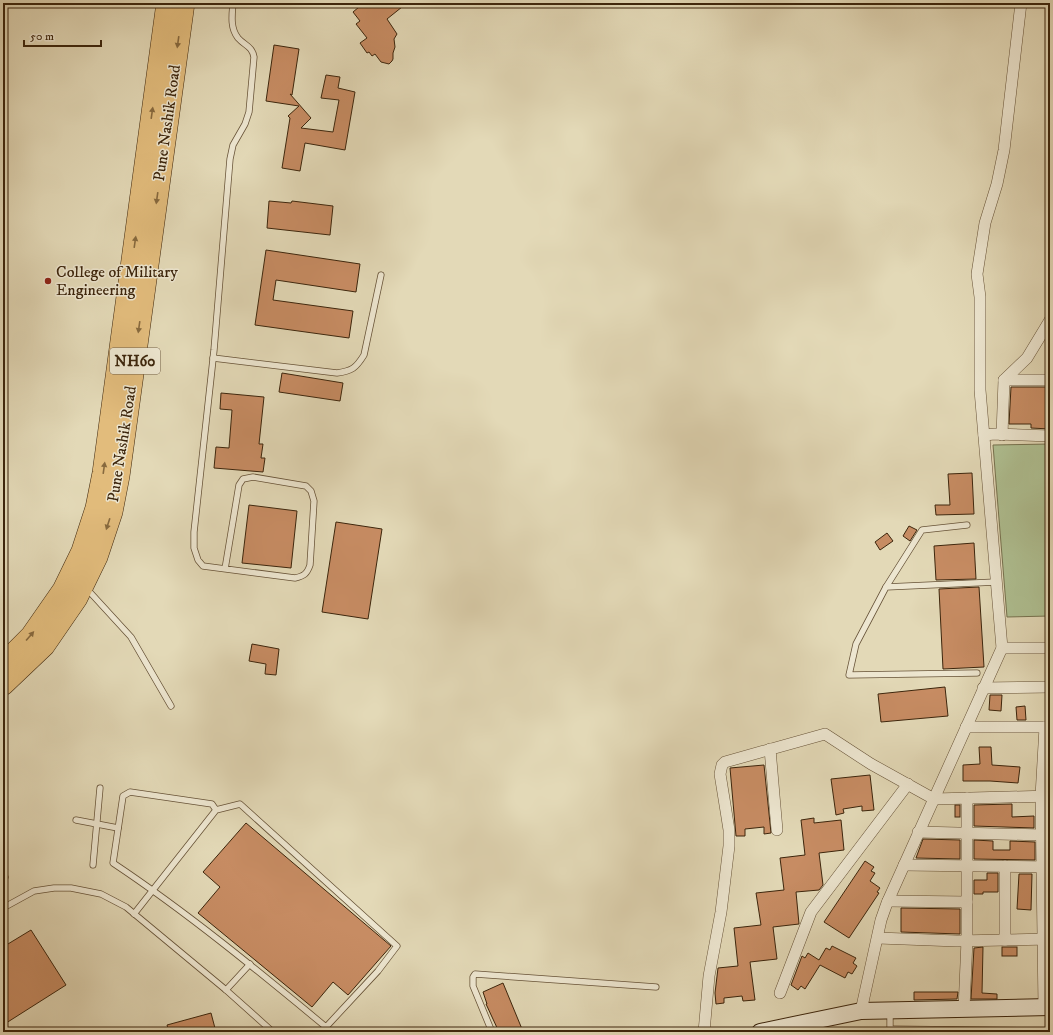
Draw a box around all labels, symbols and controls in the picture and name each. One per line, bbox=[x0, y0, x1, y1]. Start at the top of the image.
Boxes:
scale bar bbox=[24, 22, 101, 48]
text: 50 m bbox=[30, 29, 54, 44]
one-way arrow bbox=[175, 36, 181, 48]
street label: Pune Nashik Road bbox=[149, 64, 185, 182]
one-way arrow bbox=[149, 107, 155, 119]
one-way arrow bbox=[154, 192, 160, 204]
one-way arrow bbox=[132, 236, 138, 248]
place label: College of Military Engineering bbox=[56, 262, 178, 300]
marker: College of Military Engineering bbox=[43, 276, 53, 286]
one-way arrow bbox=[136, 321, 142, 333]
road number: NH60 bbox=[110, 348, 160, 374]
street label: Pune Nashik Road bbox=[103, 385, 141, 503]
one-way arrow bbox=[101, 462, 107, 474]
one-way arrow bbox=[105, 519, 111, 531]
one-way arrow bbox=[26, 631, 35, 642]

